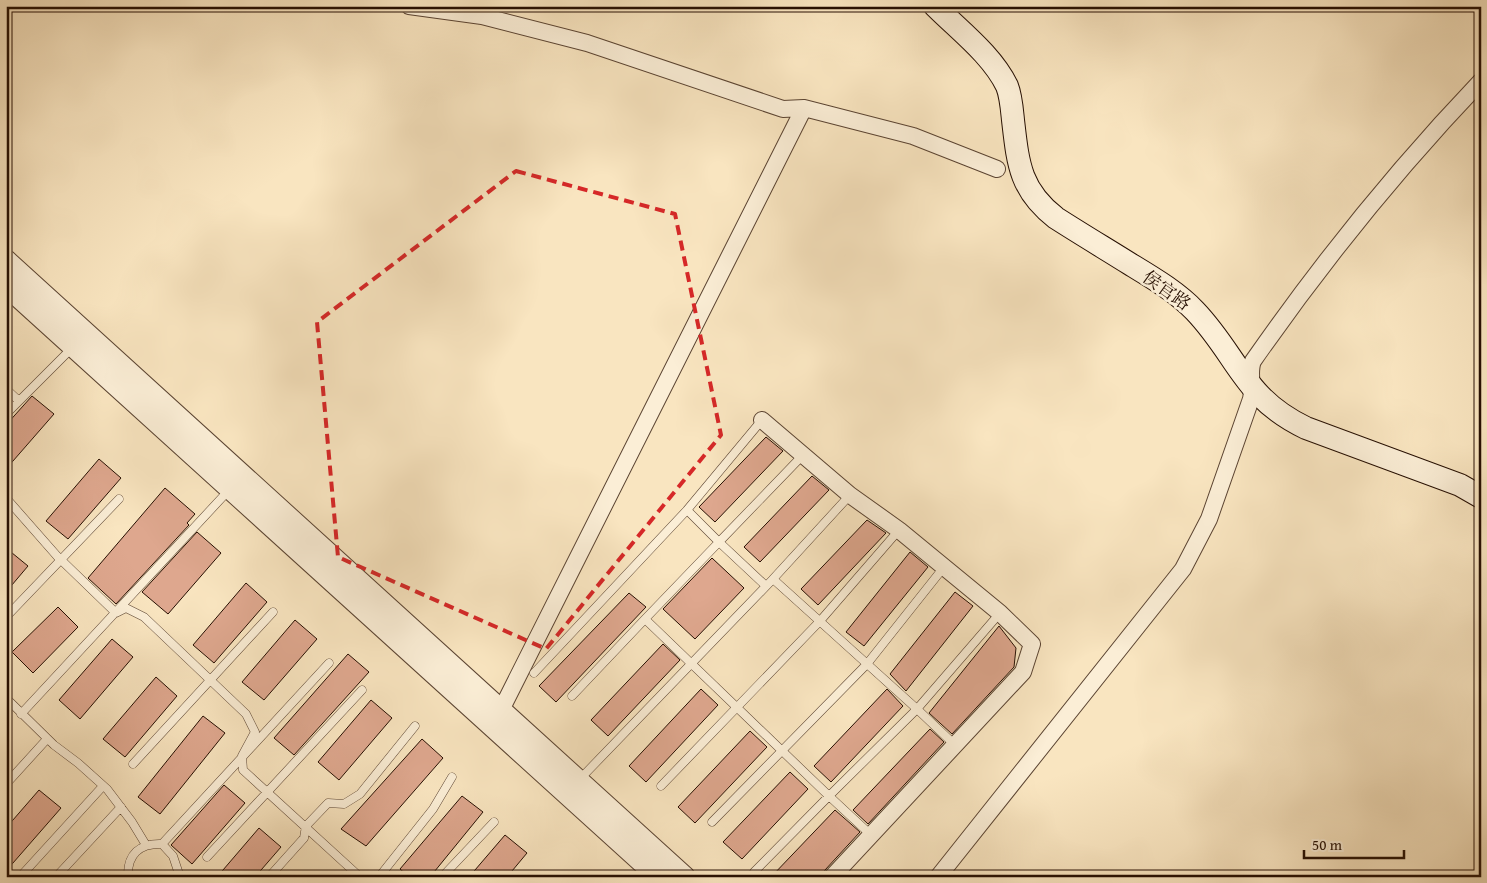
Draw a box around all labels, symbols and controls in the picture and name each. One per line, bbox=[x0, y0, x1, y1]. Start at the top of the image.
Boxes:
street label: 侯官路 bbox=[1137, 263, 1197, 317]
scale bar bbox=[1304, 828, 1404, 860]
text: 50 m bbox=[1312, 834, 1343, 855]

